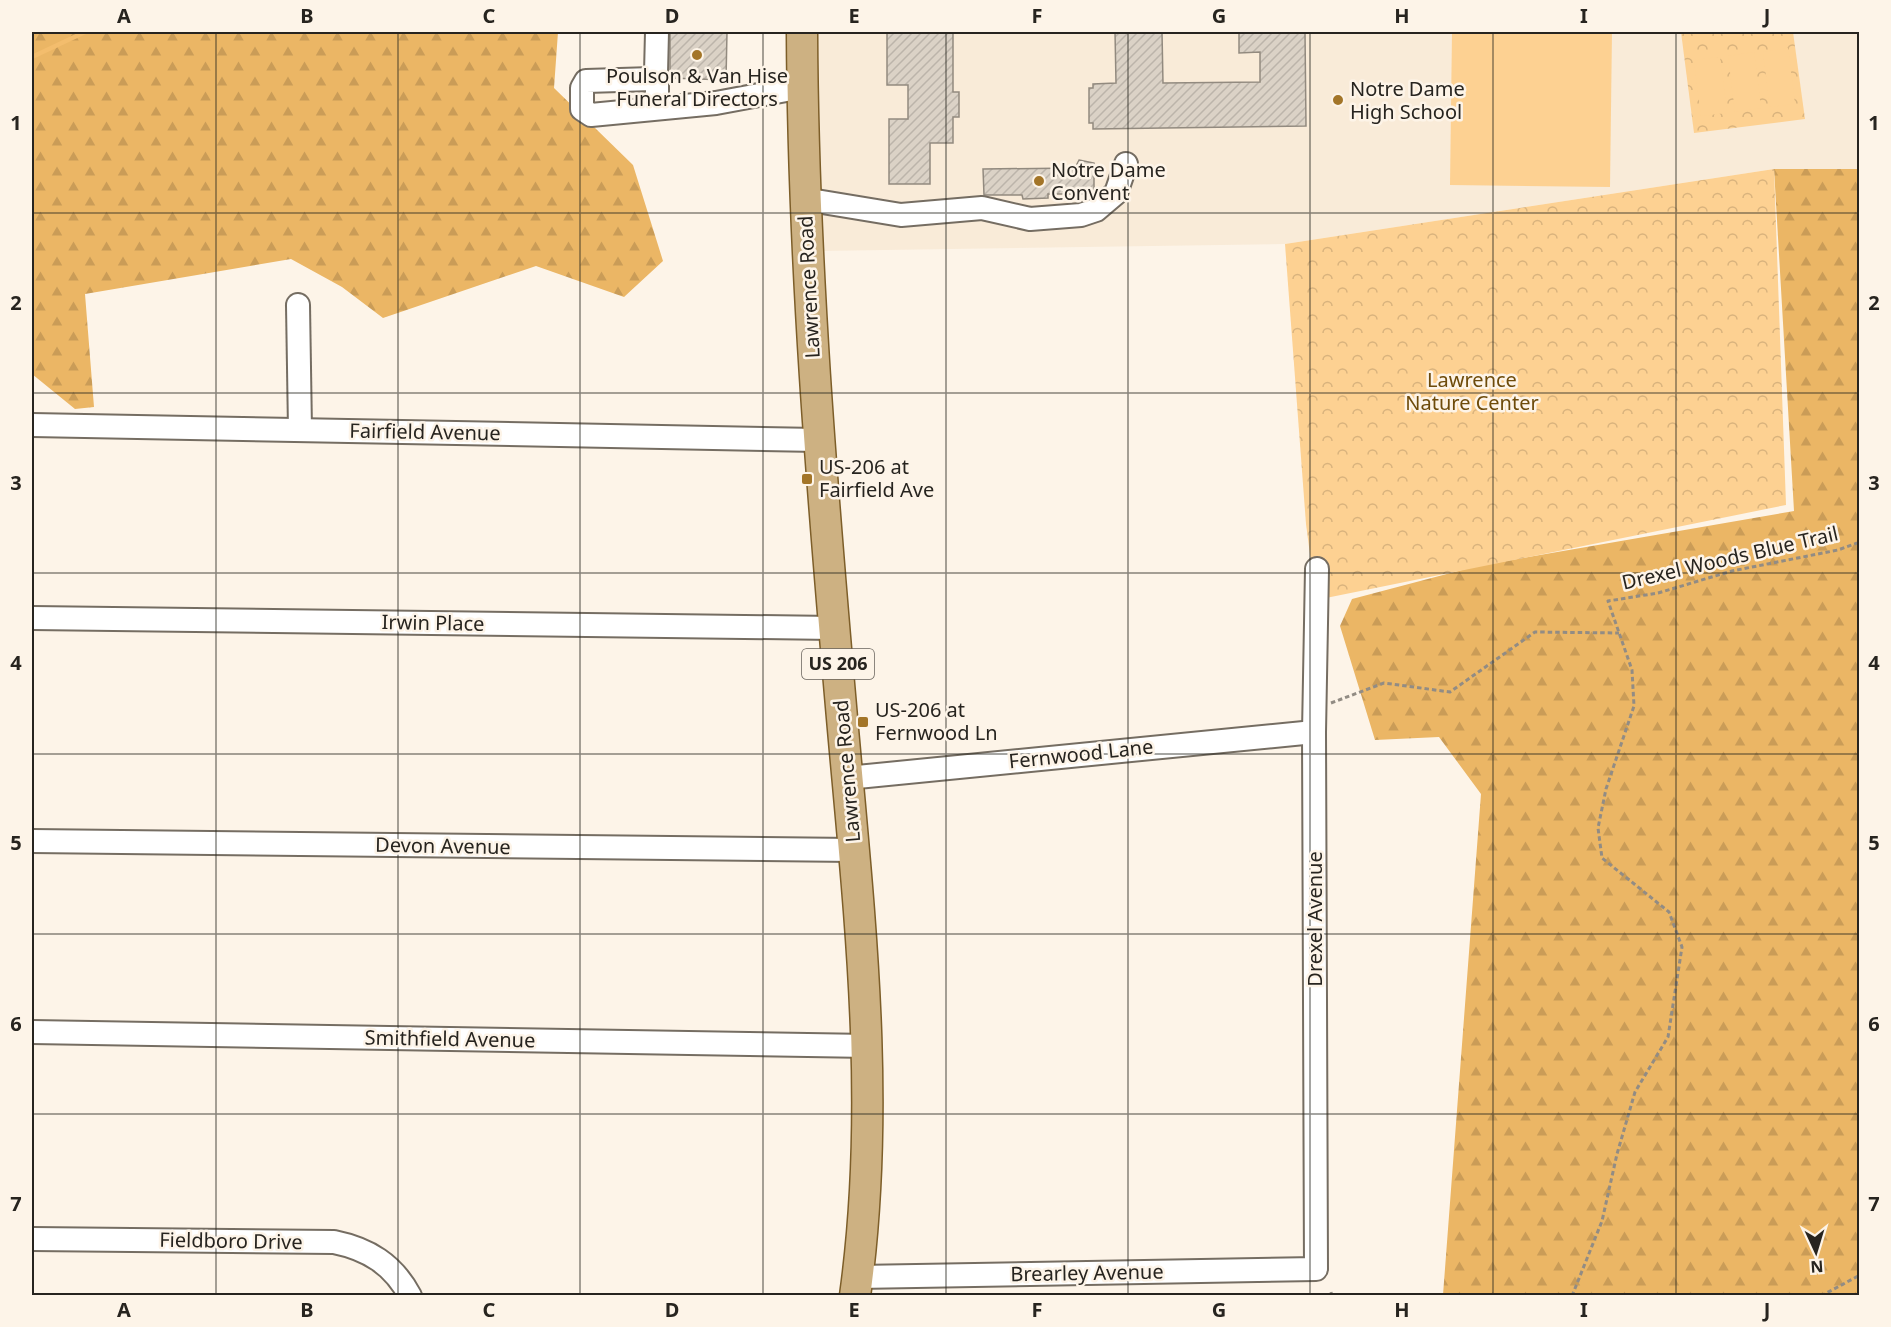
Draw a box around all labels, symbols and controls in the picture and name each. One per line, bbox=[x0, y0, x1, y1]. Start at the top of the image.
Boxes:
text: A bbox=[117, 2, 131, 29]
text: B bbox=[300, 2, 314, 29]
text: C bbox=[483, 2, 496, 29]
text: D bbox=[665, 2, 679, 29]
text: E bbox=[848, 2, 860, 29]
text: F bbox=[1032, 2, 1042, 29]
text: G bbox=[1212, 2, 1226, 29]
text: H bbox=[1394, 2, 1410, 29]
text: I bbox=[1580, 2, 1588, 29]
text: J bbox=[1762, 2, 1770, 29]
marker: Poulson & Van Hise Funeral Directors bbox=[690, 48, 704, 62]
place label: Poulson & Van Hise Funeral Directors bbox=[606, 62, 788, 112]
place label: Notre Dame High School bbox=[1350, 75, 1465, 125]
marker: Notre Dame High School bbox=[1331, 93, 1345, 107]
text: 1 bbox=[10, 109, 22, 136]
text: 1 bbox=[1868, 109, 1880, 136]
place label: Notre Dame Convent bbox=[1051, 156, 1166, 206]
marker: Notre Dame Convent bbox=[1032, 174, 1046, 188]
street label: Lawrence Road bbox=[791, 215, 826, 359]
text: 2 bbox=[10, 289, 22, 316]
text: 2 bbox=[1868, 289, 1880, 316]
park label: Lawrence Nature Center bbox=[1405, 366, 1539, 416]
street label: Fairfield Avenue bbox=[349, 417, 501, 446]
place label: US-206 at Fairfield Ave bbox=[819, 453, 934, 503]
text: 3 bbox=[10, 469, 22, 496]
text: 3 bbox=[1868, 469, 1880, 496]
marker: US-206 at Fairfield Ave bbox=[800, 472, 814, 486]
street label: Drexel Woods Blue Trail bbox=[1619, 519, 1841, 596]
street label: Irwin Place bbox=[381, 608, 485, 637]
text: 4 bbox=[10, 649, 22, 676]
road number: US 206 bbox=[802, 649, 874, 679]
text: 4 bbox=[1868, 649, 1880, 676]
place label: US-206 at Fernwood Ln bbox=[875, 696, 998, 746]
street label: Lawrence Road bbox=[827, 699, 866, 843]
marker: US-206 at Fernwood Ln bbox=[856, 715, 870, 729]
street label: Fernwood Lane bbox=[1007, 732, 1154, 775]
text: 5 bbox=[10, 829, 22, 856]
text: 5 bbox=[1868, 829, 1880, 856]
street label: Devon Avenue bbox=[375, 831, 511, 860]
street label: Drexel Avenue bbox=[1301, 851, 1328, 987]
text: 6 bbox=[10, 1010, 22, 1037]
text: 6 bbox=[1868, 1010, 1880, 1037]
street label: Smithfield Avenue bbox=[364, 1024, 536, 1053]
text: 7 bbox=[10, 1190, 22, 1217]
text: 7 bbox=[1868, 1190, 1880, 1217]
north arrow bbox=[1786, 1222, 1846, 1282]
street label: Fieldboro Drive bbox=[159, 1226, 303, 1255]
text: N bbox=[1810, 1256, 1824, 1278]
street label: Brearley Avenue bbox=[1010, 1258, 1164, 1287]
text: A bbox=[117, 1296, 131, 1323]
text: B bbox=[300, 1296, 314, 1323]
text: C bbox=[483, 1296, 496, 1323]
text: D bbox=[665, 1296, 679, 1323]
text: E bbox=[848, 1296, 860, 1323]
text: F bbox=[1032, 1296, 1042, 1323]
text: G bbox=[1212, 1296, 1226, 1323]
text: H bbox=[1394, 1296, 1410, 1323]
text: I bbox=[1580, 1296, 1588, 1323]
text: J bbox=[1762, 1296, 1770, 1323]

